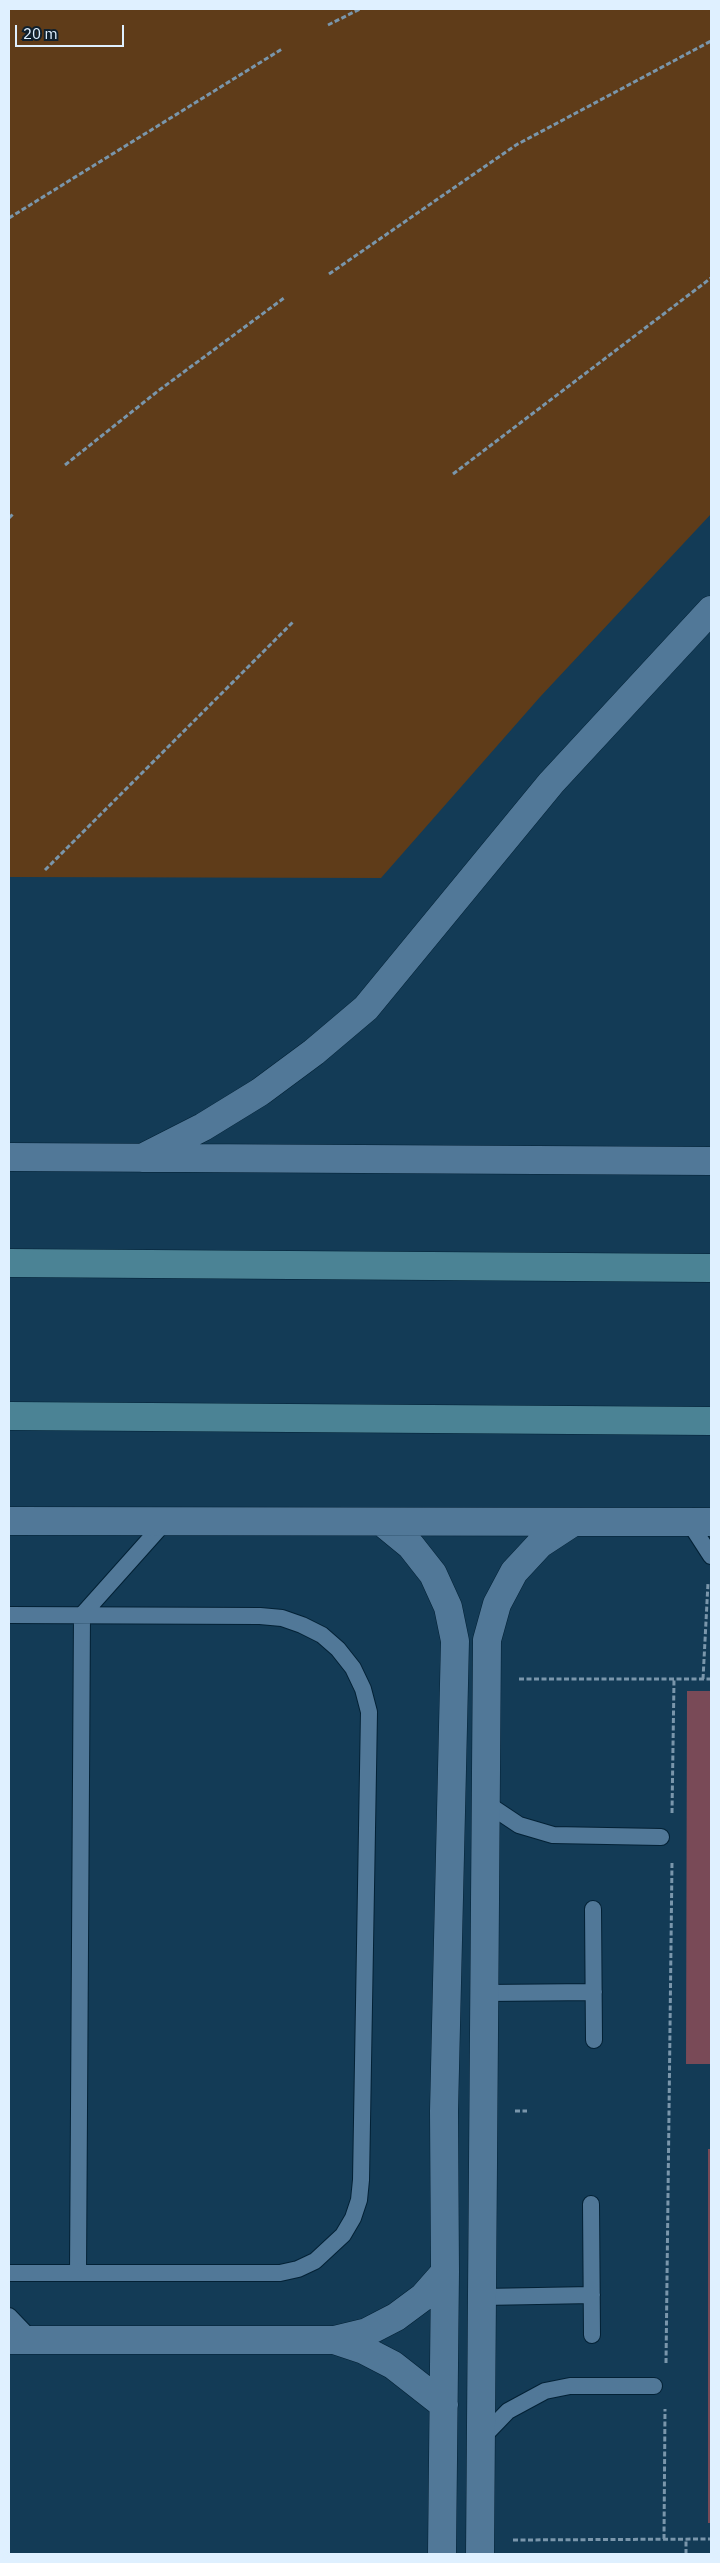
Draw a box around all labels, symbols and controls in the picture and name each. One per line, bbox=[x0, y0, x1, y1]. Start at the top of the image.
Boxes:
scale bar bbox=[18, 15, 126, 47]
text: 20 m bbox=[23, 24, 58, 43]

